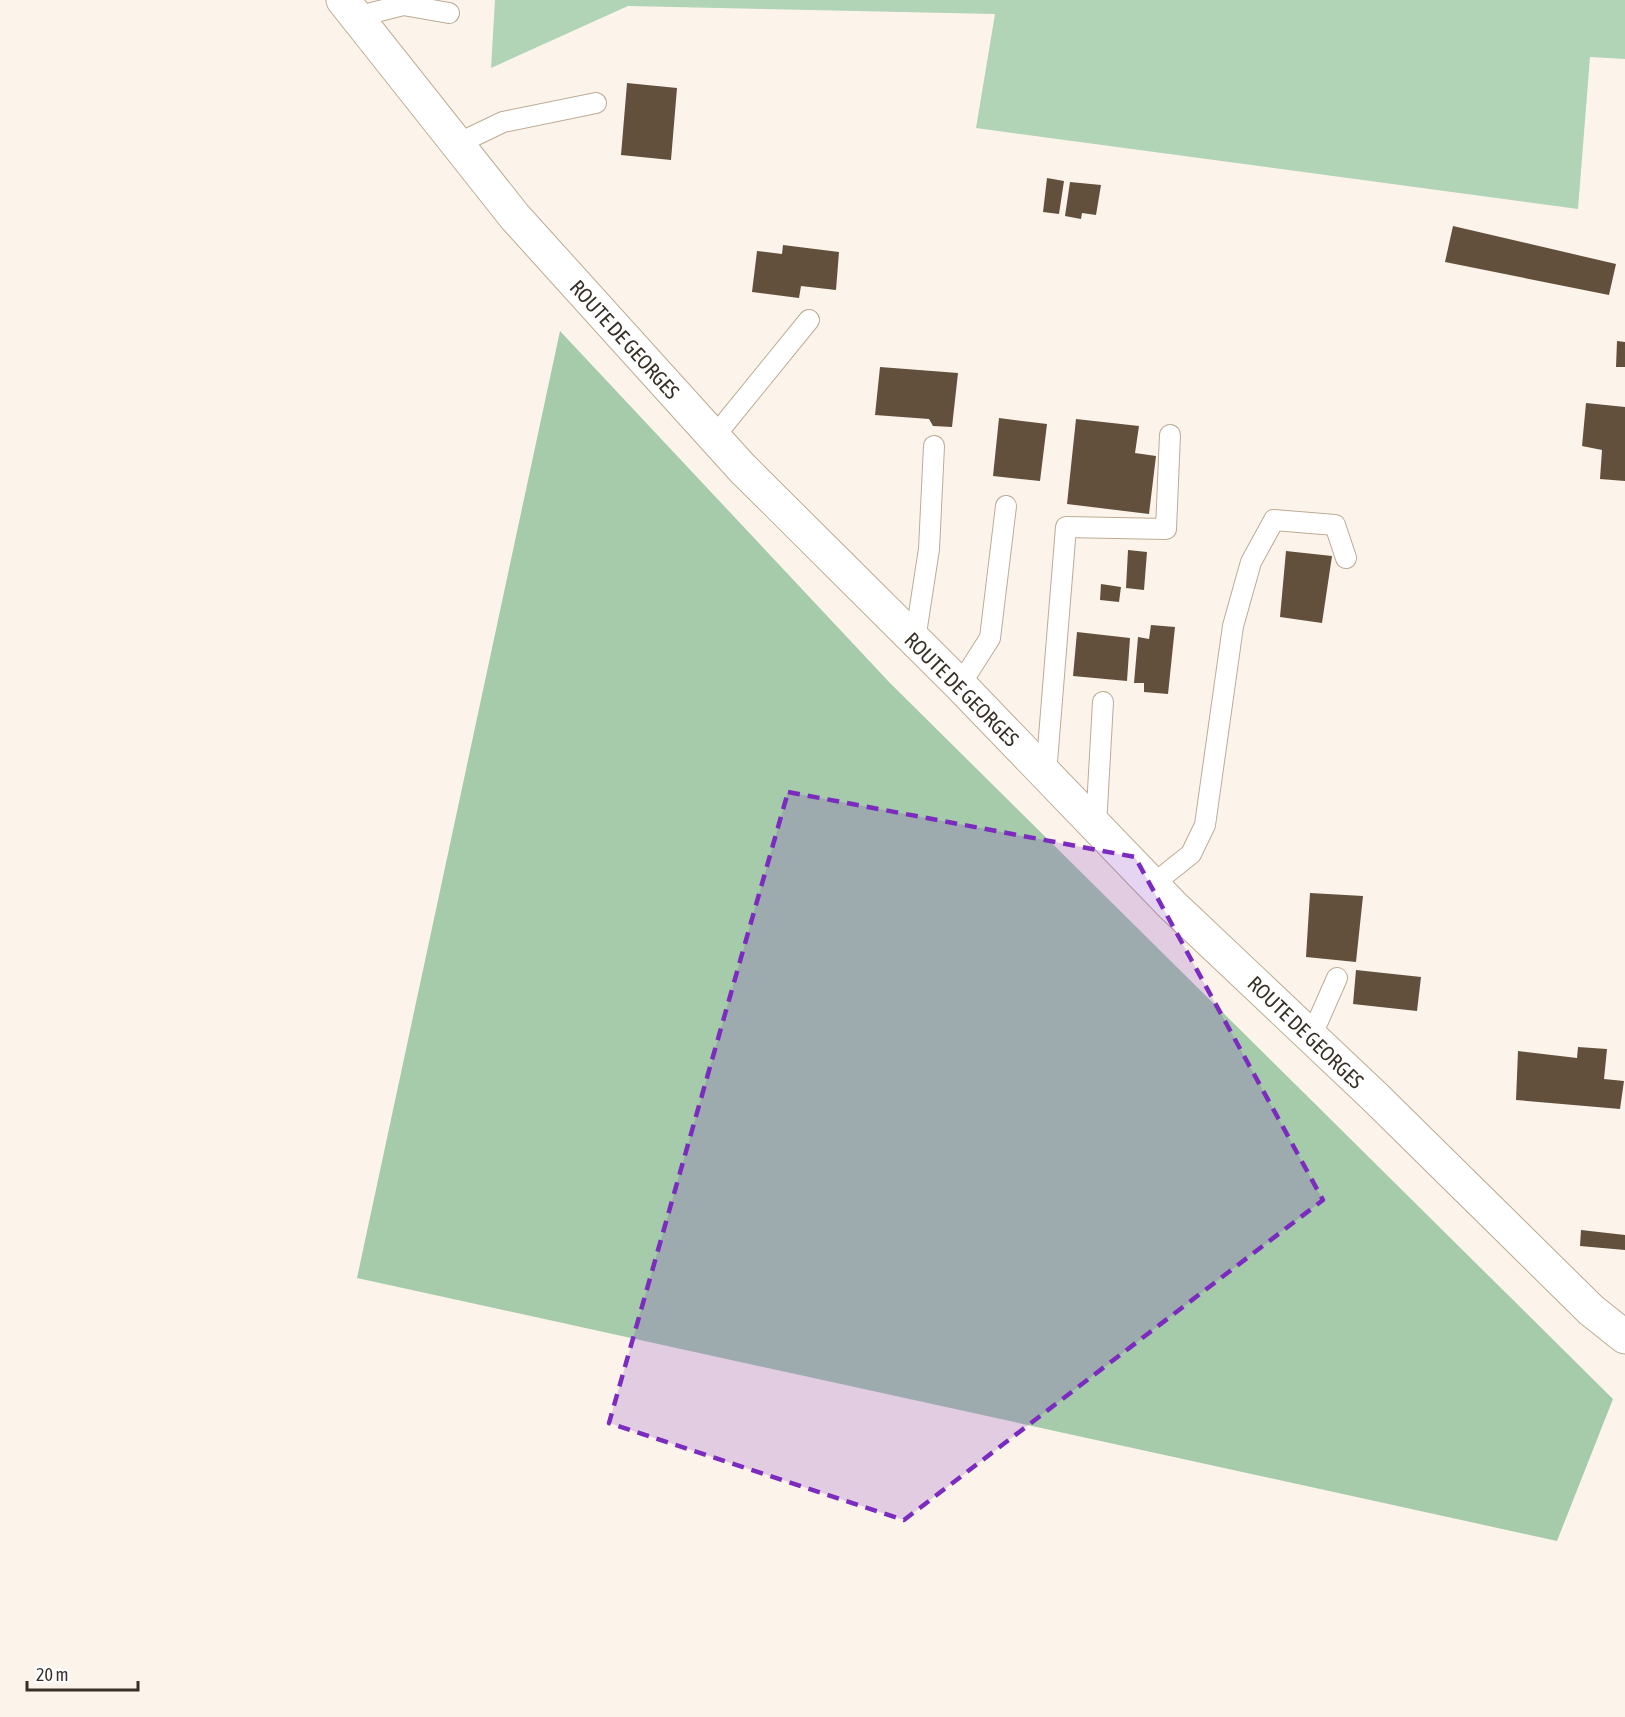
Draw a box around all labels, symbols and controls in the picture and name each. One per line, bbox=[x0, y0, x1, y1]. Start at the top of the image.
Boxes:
street label: ROUTE DE GEORGES bbox=[566, 275, 685, 403]
street label: ROUTE DE GEORGES bbox=[900, 627, 1024, 751]
street label: ROUTE DE GEORGES bbox=[1243, 971, 1369, 1093]
scale bar bbox=[27, 1654, 138, 1692]
text: 20 m bbox=[36, 1664, 68, 1685]

